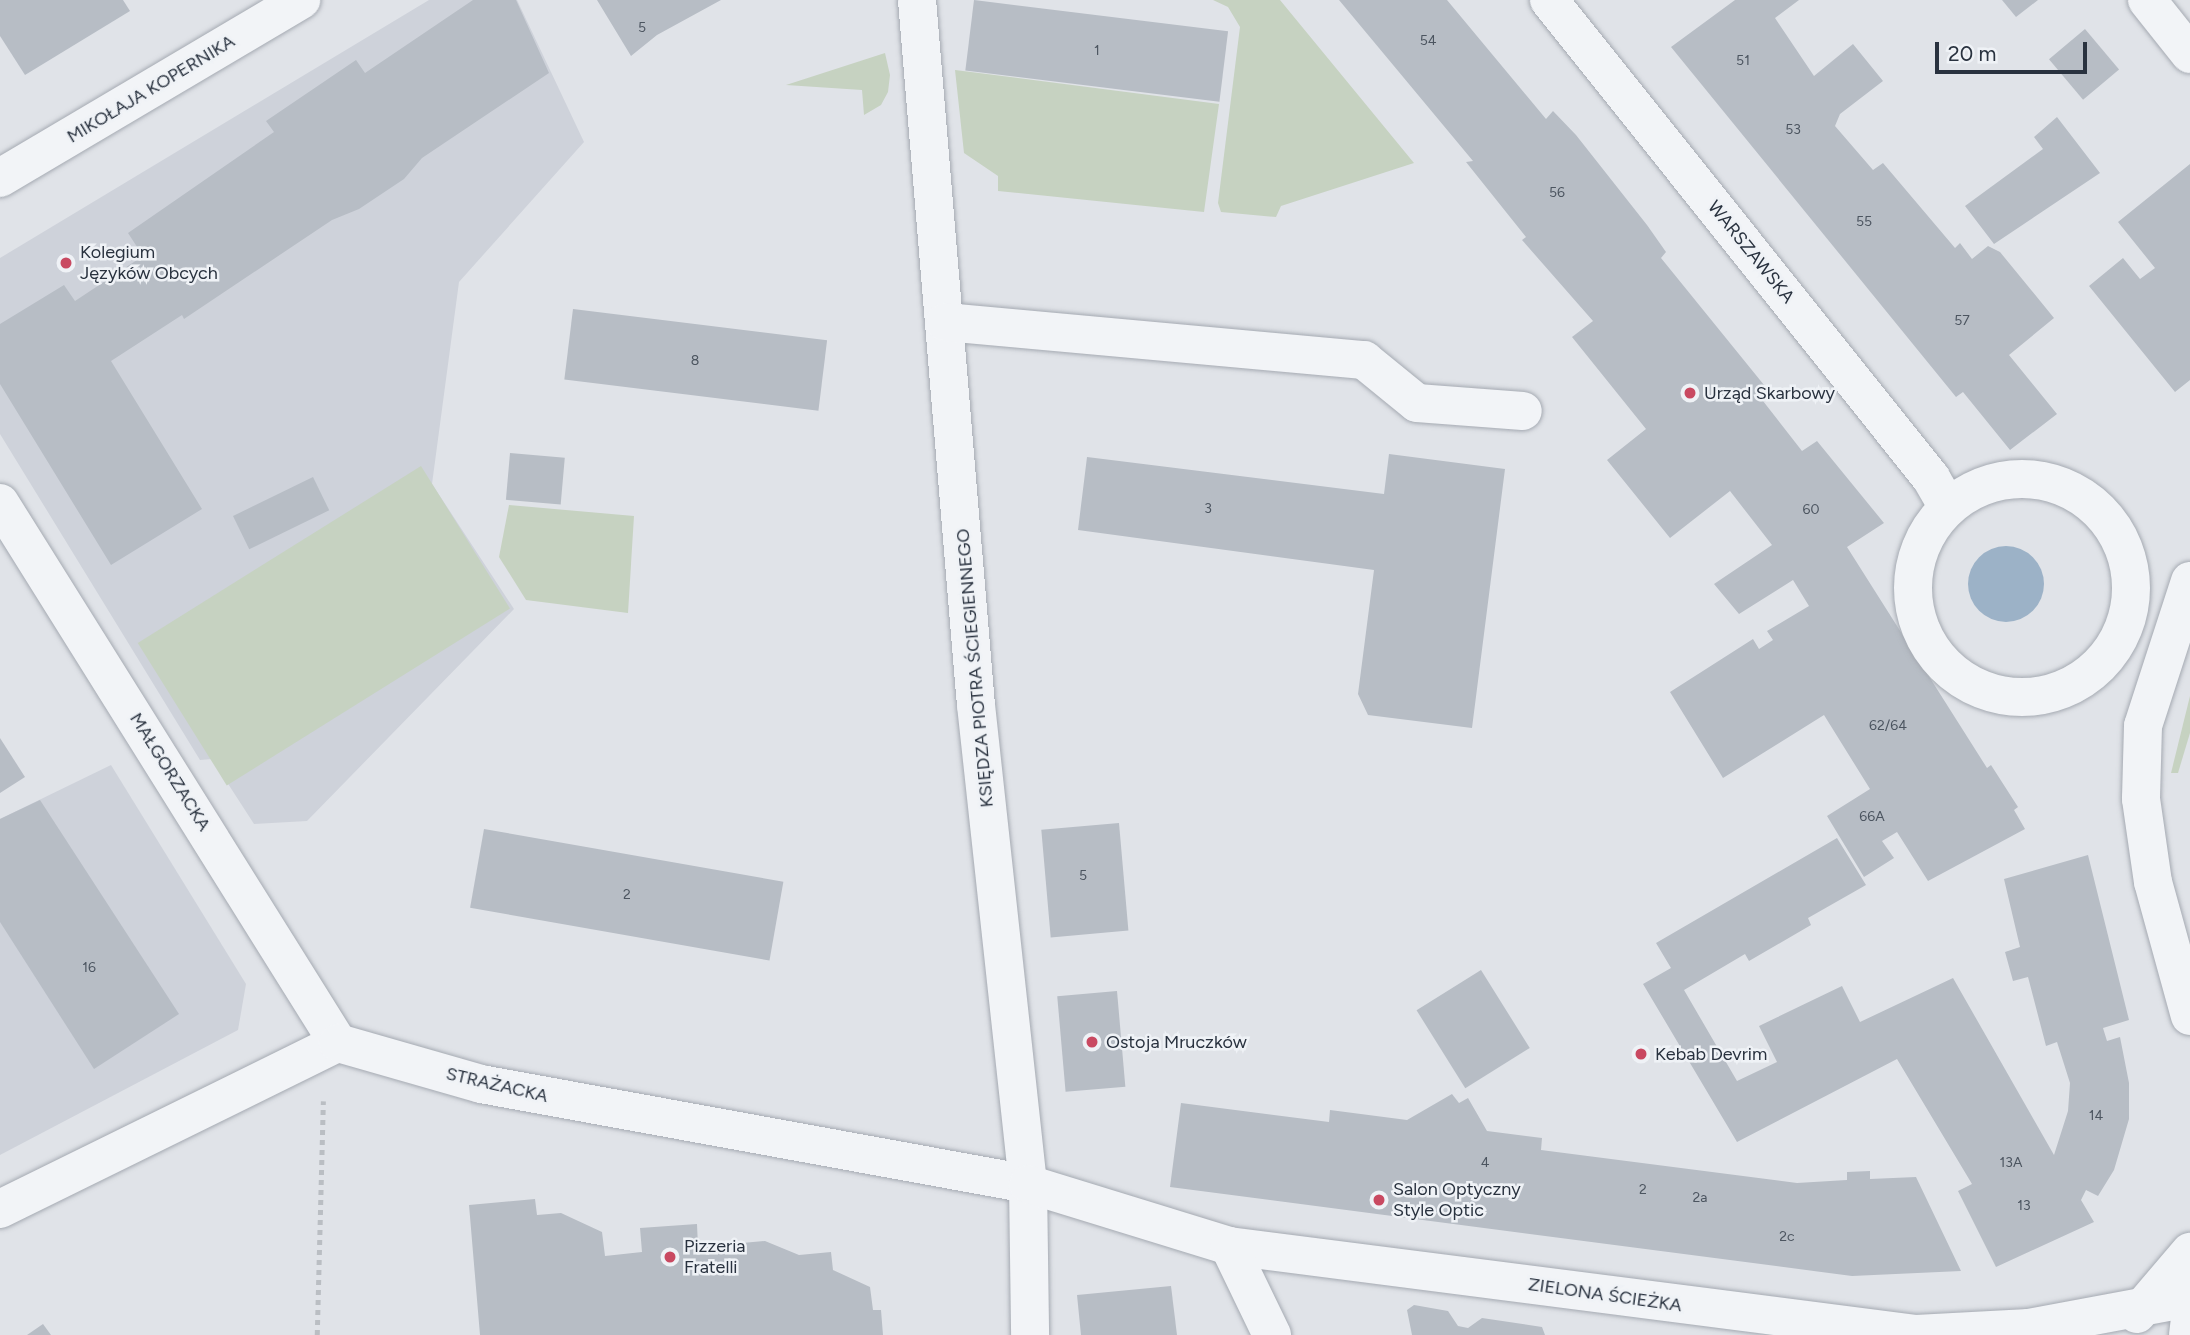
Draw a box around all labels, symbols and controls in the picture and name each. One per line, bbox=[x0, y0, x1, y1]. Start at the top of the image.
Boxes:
house number: 5 bbox=[638, 20, 646, 36]
scale bar bbox=[1938, 28, 2090, 72]
street label: MIKOŁAJA KOPERNIKA bbox=[63, 30, 239, 148]
house number: 54 bbox=[1420, 33, 1436, 49]
text: 20 m bbox=[1948, 41, 1996, 66]
house number: 1 bbox=[1094, 43, 1100, 59]
house number: 51 bbox=[1736, 53, 1750, 69]
house number: 53 bbox=[1785, 122, 1801, 138]
house number: 56 bbox=[1549, 185, 1565, 201]
street label: WARSZAWSKA bbox=[1703, 196, 1799, 308]
house number: 55 bbox=[1856, 214, 1872, 230]
place label: Kolegium Języków Obcych bbox=[80, 242, 218, 284]
marker: Kolegium Języków Obcych bbox=[58, 255, 74, 271]
house number: 57 bbox=[1954, 313, 1970, 329]
house number: 8 bbox=[691, 353, 699, 369]
place label: Urząd Skarbowy bbox=[1704, 382, 1835, 404]
marker: Urząd Skarbowy bbox=[1682, 385, 1698, 401]
house number: 3 bbox=[1204, 501, 1212, 517]
house number: 60 bbox=[1803, 502, 1819, 518]
street label: KSIĘDZA PIOTRA ŚCIEGIENNEGO bbox=[952, 528, 998, 808]
street label: MAŁGORZACKA bbox=[125, 709, 215, 835]
house number: 62/64 bbox=[1869, 718, 1907, 734]
house number: 66A bbox=[1859, 809, 1885, 825]
house number: 5 bbox=[1079, 868, 1087, 884]
house number: 2 bbox=[623, 887, 631, 903]
house number: 16 bbox=[82, 960, 96, 976]
place label: Ostoja Mruczków bbox=[1106, 1031, 1247, 1053]
marker: Ostoja Mruczków bbox=[1084, 1034, 1100, 1050]
place label: Kebab Devrim bbox=[1655, 1043, 1767, 1065]
marker: Kebab Devrim bbox=[1633, 1046, 1649, 1062]
street label: STRAŻACKA bbox=[444, 1063, 550, 1107]
house number: 14 bbox=[2089, 1108, 2103, 1124]
house number: 4 bbox=[1481, 1155, 1489, 1171]
house number: 13A bbox=[2000, 1155, 2022, 1171]
place label: Salon Optyczny Style Optic bbox=[1393, 1179, 1521, 1222]
house number: 2 bbox=[1639, 1182, 1647, 1198]
house number: 2a bbox=[1693, 1190, 1707, 1206]
marker: Salon Optyczny Style Optic bbox=[1371, 1192, 1387, 1208]
house number: 13 bbox=[2017, 1198, 2031, 1214]
house number: 2c bbox=[1779, 1229, 1795, 1245]
place label: Pizzeria Fratelli bbox=[684, 1236, 746, 1278]
marker: Pizzeria Fratelli bbox=[662, 1249, 678, 1265]
street label: ZIELONA ŚCIEŻKA bbox=[1527, 1274, 1683, 1316]

